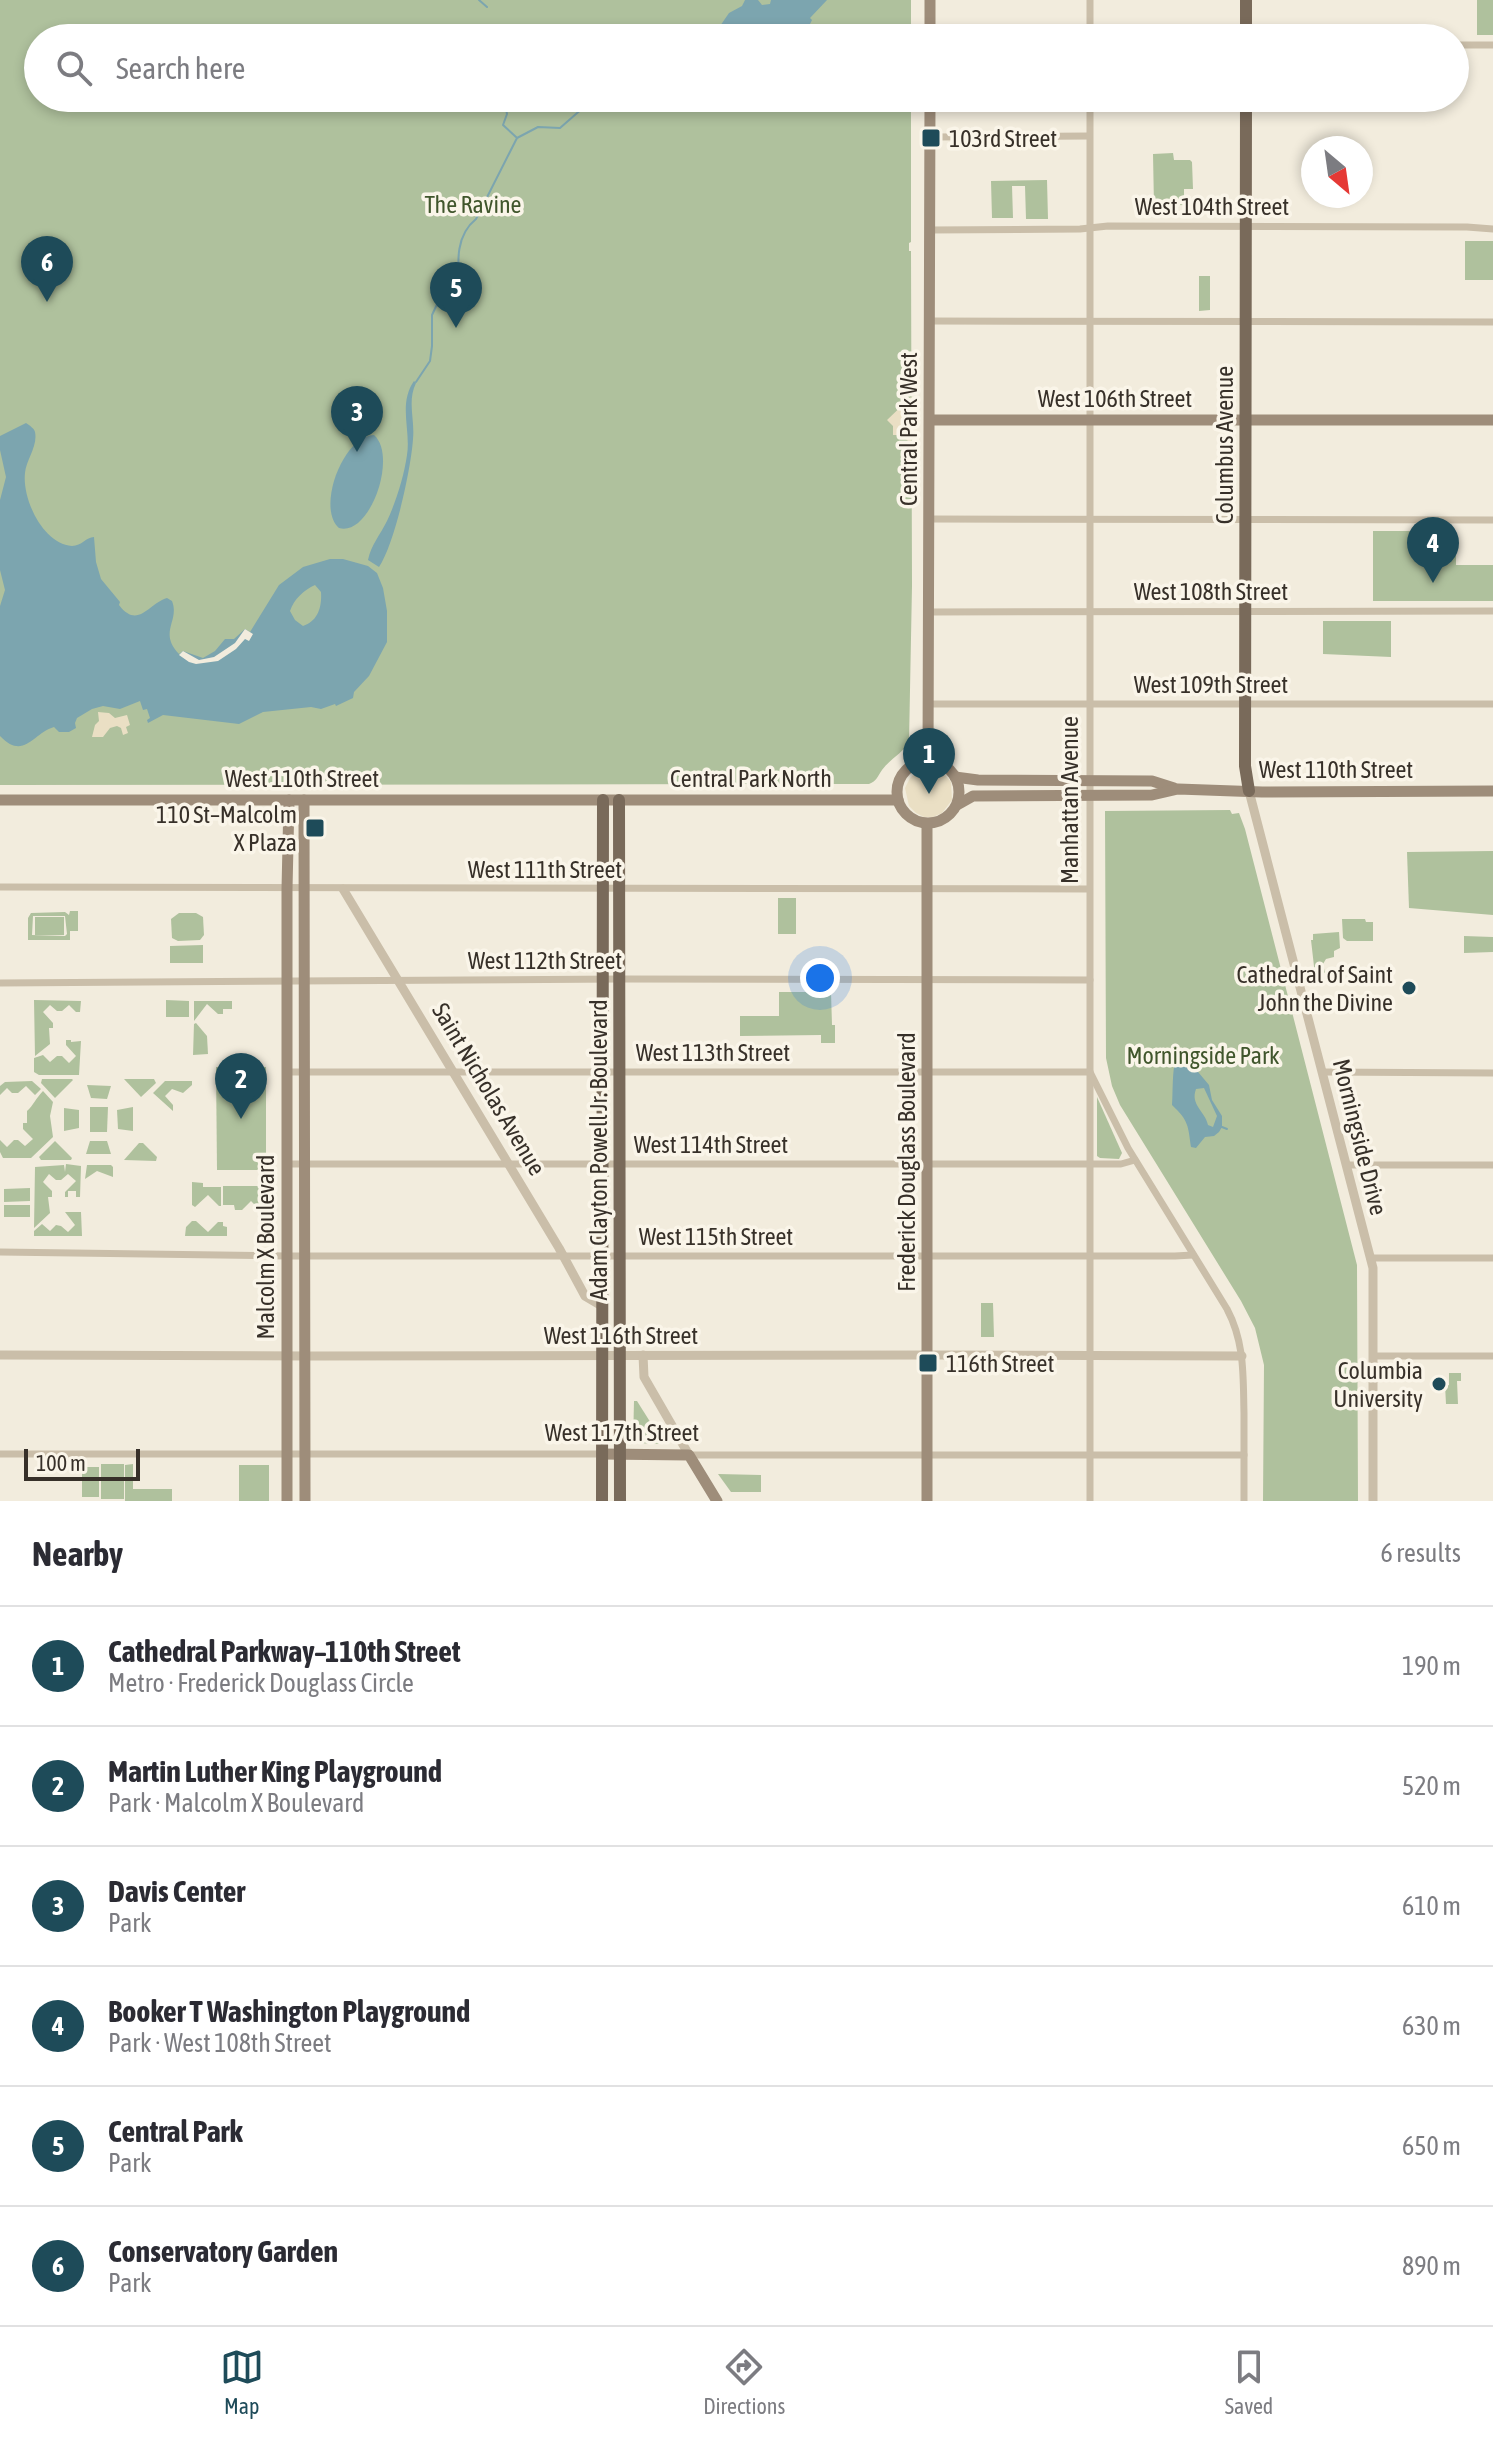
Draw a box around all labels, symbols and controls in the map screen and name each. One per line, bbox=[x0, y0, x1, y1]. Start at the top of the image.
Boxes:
search box bbox=[24, 24, 1469, 112]
icon: search bbox=[52, 46, 96, 90]
text: Search here bbox=[116, 51, 245, 85]
place label: 103rd Street bbox=[949, 125, 1057, 152]
marker: 103rd Street bbox=[920, 127, 942, 149]
north arrow bbox=[1301, 136, 1373, 208]
park label: The Ravine bbox=[425, 191, 521, 218]
street label: West 104th Street bbox=[1135, 193, 1289, 220]
pin: 6 bbox=[21, 236, 73, 302]
pin: 5 bbox=[430, 262, 482, 328]
street label: Central Park West bbox=[895, 352, 922, 506]
street label: Columbus Avenue bbox=[1211, 366, 1238, 524]
street label: West 106th Street bbox=[1038, 385, 1192, 412]
pin: 3 bbox=[331, 386, 383, 452]
pin: 4 bbox=[1407, 517, 1459, 583]
street label: West 108th Street bbox=[1134, 578, 1288, 605]
street label: West 109th Street bbox=[1134, 671, 1288, 698]
street label: Manhattan Avenue bbox=[1056, 716, 1083, 884]
pin: 1 bbox=[903, 728, 955, 794]
street label: West 110th Street bbox=[1259, 756, 1413, 783]
street label: West 110th Street bbox=[225, 765, 379, 792]
street label: Central Park North bbox=[670, 765, 832, 792]
place label: 110 St–Malcolm X Plaza bbox=[156, 801, 297, 856]
marker: 110 St–Malcolm X Plaza bbox=[304, 817, 326, 839]
street label: West 111th Street bbox=[468, 856, 622, 883]
street label: West 112th Street bbox=[468, 947, 622, 974]
your location bbox=[800, 958, 840, 998]
place label: Cathedral of Saint John the Divine bbox=[1236, 961, 1393, 1016]
marker: Cathedral of Saint John the Divine bbox=[1400, 979, 1418, 997]
street label: Saint Nicholas Avenue bbox=[427, 998, 551, 1180]
street label: Adam Clayton Powell Jr. Boulevard bbox=[585, 999, 612, 1301]
street label: Frederick Douglass Boulevard bbox=[893, 1032, 920, 1292]
street label: West 113th Street bbox=[636, 1039, 790, 1066]
park label: Morningside Park bbox=[1126, 1042, 1280, 1069]
pin: 2 bbox=[215, 1053, 267, 1119]
street label: Morningside Drive bbox=[1328, 1056, 1392, 1218]
street label: West 114th Street bbox=[634, 1131, 788, 1158]
street label: Malcolm X Boulevard bbox=[252, 1155, 279, 1339]
street label: West 115th Street bbox=[639, 1223, 793, 1250]
street label: West 116th Street bbox=[544, 1322, 698, 1349]
place label: 116th Street bbox=[946, 1350, 1054, 1377]
marker: 116th Street bbox=[917, 1352, 939, 1374]
place label: Columbia University bbox=[1333, 1357, 1423, 1412]
marker: Columbia University bbox=[1430, 1375, 1448, 1393]
street label: West 117th Street bbox=[545, 1419, 699, 1446]
scale bar bbox=[24, 1445, 140, 1481]
text: 100 m bbox=[36, 1450, 86, 1476]
text: Nearby bbox=[32, 1534, 123, 1573]
text: 6 results bbox=[1380, 1538, 1461, 1568]
text: Cathedral Parkway–110th Street bbox=[108, 1634, 461, 1668]
text: 1 bbox=[52, 1651, 64, 1681]
text: 190 m bbox=[1402, 1651, 1461, 1681]
text: Metro · Frederick Douglass Circle bbox=[108, 1668, 414, 1698]
text: Martin Luther King Playground bbox=[108, 1754, 442, 1788]
text: 2 bbox=[52, 1771, 64, 1801]
text: 520 m bbox=[1402, 1771, 1461, 1801]
text: Park · Malcolm X Boulevard bbox=[108, 1788, 364, 1818]
text: Davis Center bbox=[108, 1874, 245, 1908]
text: 3 bbox=[52, 1891, 64, 1921]
text: 610 m bbox=[1402, 1891, 1461, 1921]
text: Park bbox=[108, 1908, 151, 1938]
text: Booker T Washington Playground bbox=[108, 1994, 470, 2028]
text: 4 bbox=[52, 2011, 64, 2041]
text: 630 m bbox=[1402, 2011, 1461, 2041]
text: Park · West 108th Street bbox=[108, 2028, 332, 2058]
text: Central Park bbox=[108, 2114, 243, 2148]
text: 5 bbox=[52, 2131, 64, 2161]
text: 650 m bbox=[1402, 2131, 1461, 2161]
text: Park bbox=[108, 2148, 151, 2178]
text: Conservatory Garden bbox=[108, 2234, 338, 2268]
text: 6 bbox=[52, 2251, 64, 2281]
text: 890 m bbox=[1402, 2251, 1461, 2281]
text: Park bbox=[108, 2268, 151, 2298]
tab: Map bbox=[220, 2345, 264, 2419]
tab: Directions bbox=[703, 2345, 785, 2419]
tab: Saved bbox=[1225, 2345, 1273, 2419]

